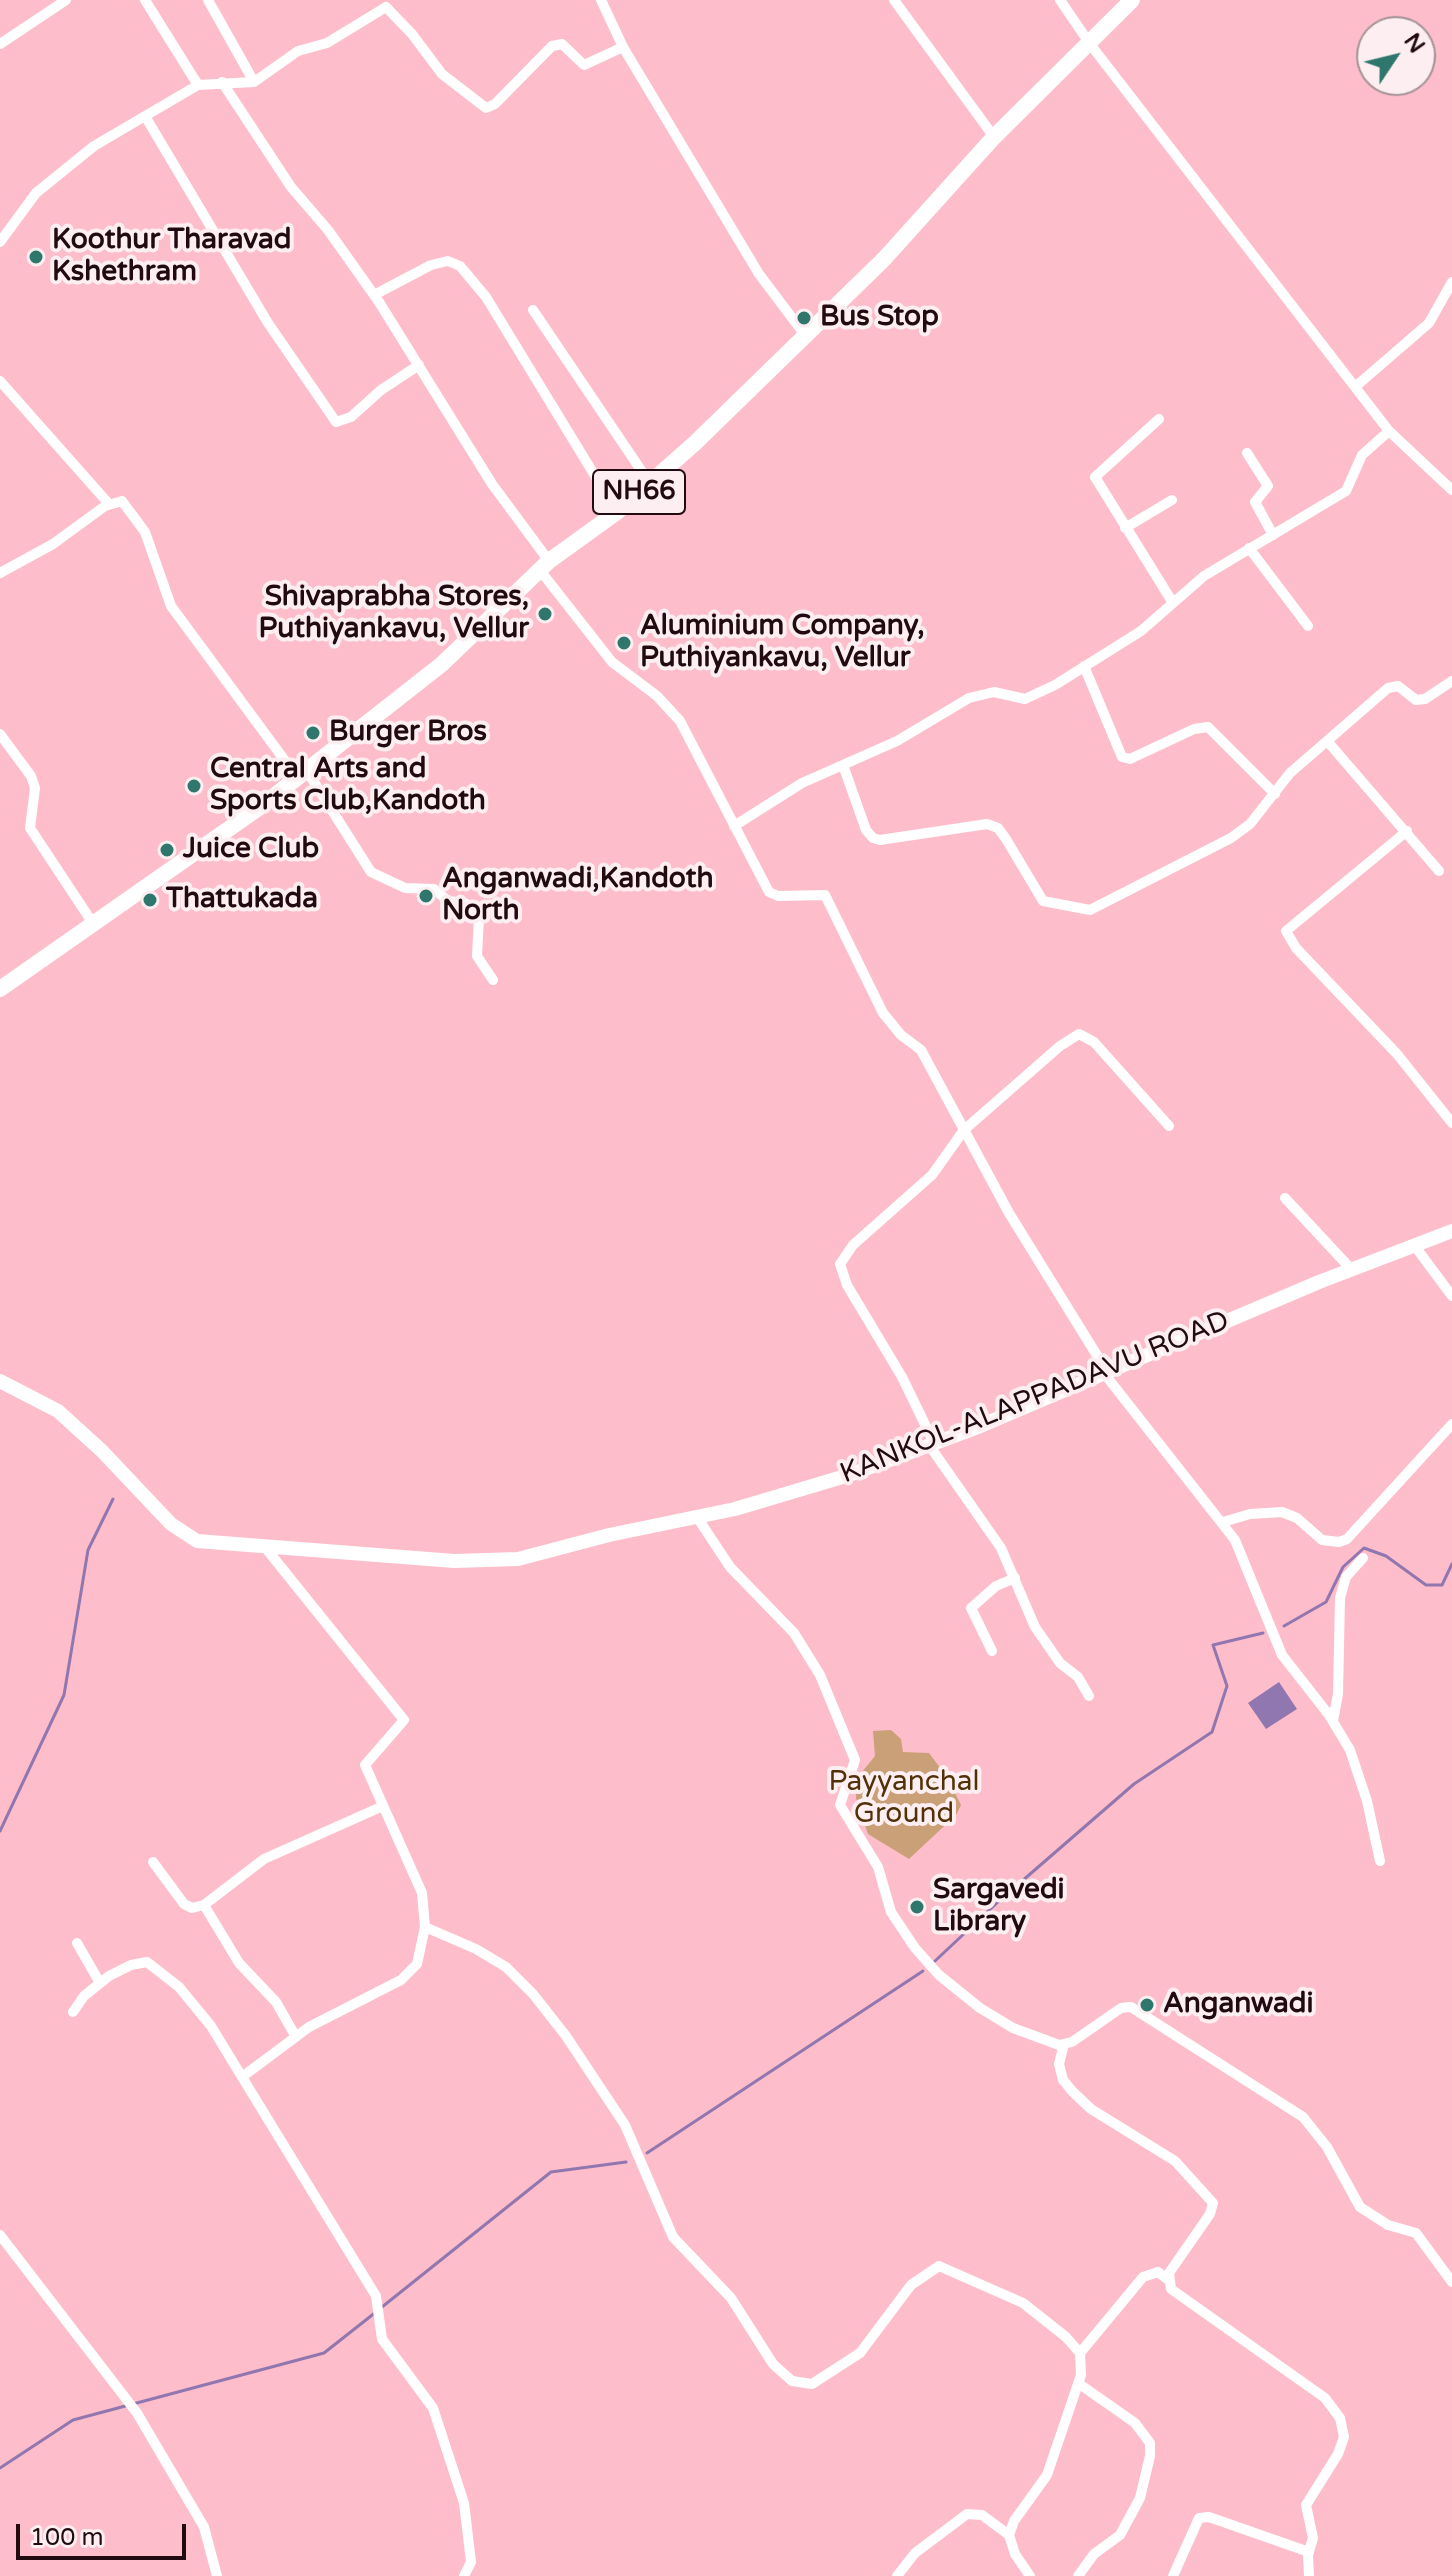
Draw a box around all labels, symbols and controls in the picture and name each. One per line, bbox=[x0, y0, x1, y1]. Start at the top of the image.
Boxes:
north arrow bbox=[1356, 16, 1436, 96]
text: N bbox=[1398, 29, 1430, 58]
place label: Koothur Tharavad Kshethram bbox=[52, 224, 291, 290]
marker: Koothur Tharavad Kshethram bbox=[27, 248, 45, 266]
place label: Bus Stop bbox=[820, 301, 939, 335]
marker: Bus Stop bbox=[795, 309, 813, 327]
road number: NH66 bbox=[593, 470, 685, 514]
place label: Shivaprabha Stores, Puthiyankavu, Vellur bbox=[259, 581, 529, 647]
marker: Shivaprabha Stores, Puthiyankavu, Vellur bbox=[536, 605, 554, 623]
place label: Aluminium Company, Puthiyankavu, Vellur bbox=[640, 610, 925, 676]
marker: Aluminium Company, Puthiyankavu, Vellur bbox=[615, 634, 633, 652]
place label: Burger Bros bbox=[329, 716, 487, 750]
marker: Burger Bros bbox=[304, 724, 322, 742]
place label: Central Arts and Sports Club,Kandoth bbox=[210, 753, 486, 819]
marker: Central Arts and Sports Club,Kandoth bbox=[185, 777, 203, 795]
place label: Juice Club bbox=[183, 833, 319, 867]
marker: Juice Club bbox=[158, 841, 176, 859]
place label: Anganwadi,Kandoth North bbox=[442, 863, 714, 929]
place label: Thattukada bbox=[166, 883, 318, 917]
marker: Anganwadi,Kandoth North bbox=[417, 887, 435, 905]
marker: Thattukada bbox=[141, 891, 159, 909]
street label: KANKOL-ALAPPADAVU ROAD bbox=[836, 1304, 1234, 1492]
park label: Payyanchal Ground bbox=[829, 1766, 979, 1832]
place label: Sargavedi Library bbox=[933, 1874, 1065, 1940]
marker: Sargavedi Library bbox=[908, 1898, 926, 1916]
place label: Anganwadi bbox=[1163, 1988, 1313, 2022]
marker: Anganwadi bbox=[1138, 1996, 1156, 2014]
scale bar bbox=[20, 2508, 190, 2558]
text: 100 m bbox=[30, 2523, 104, 2552]

